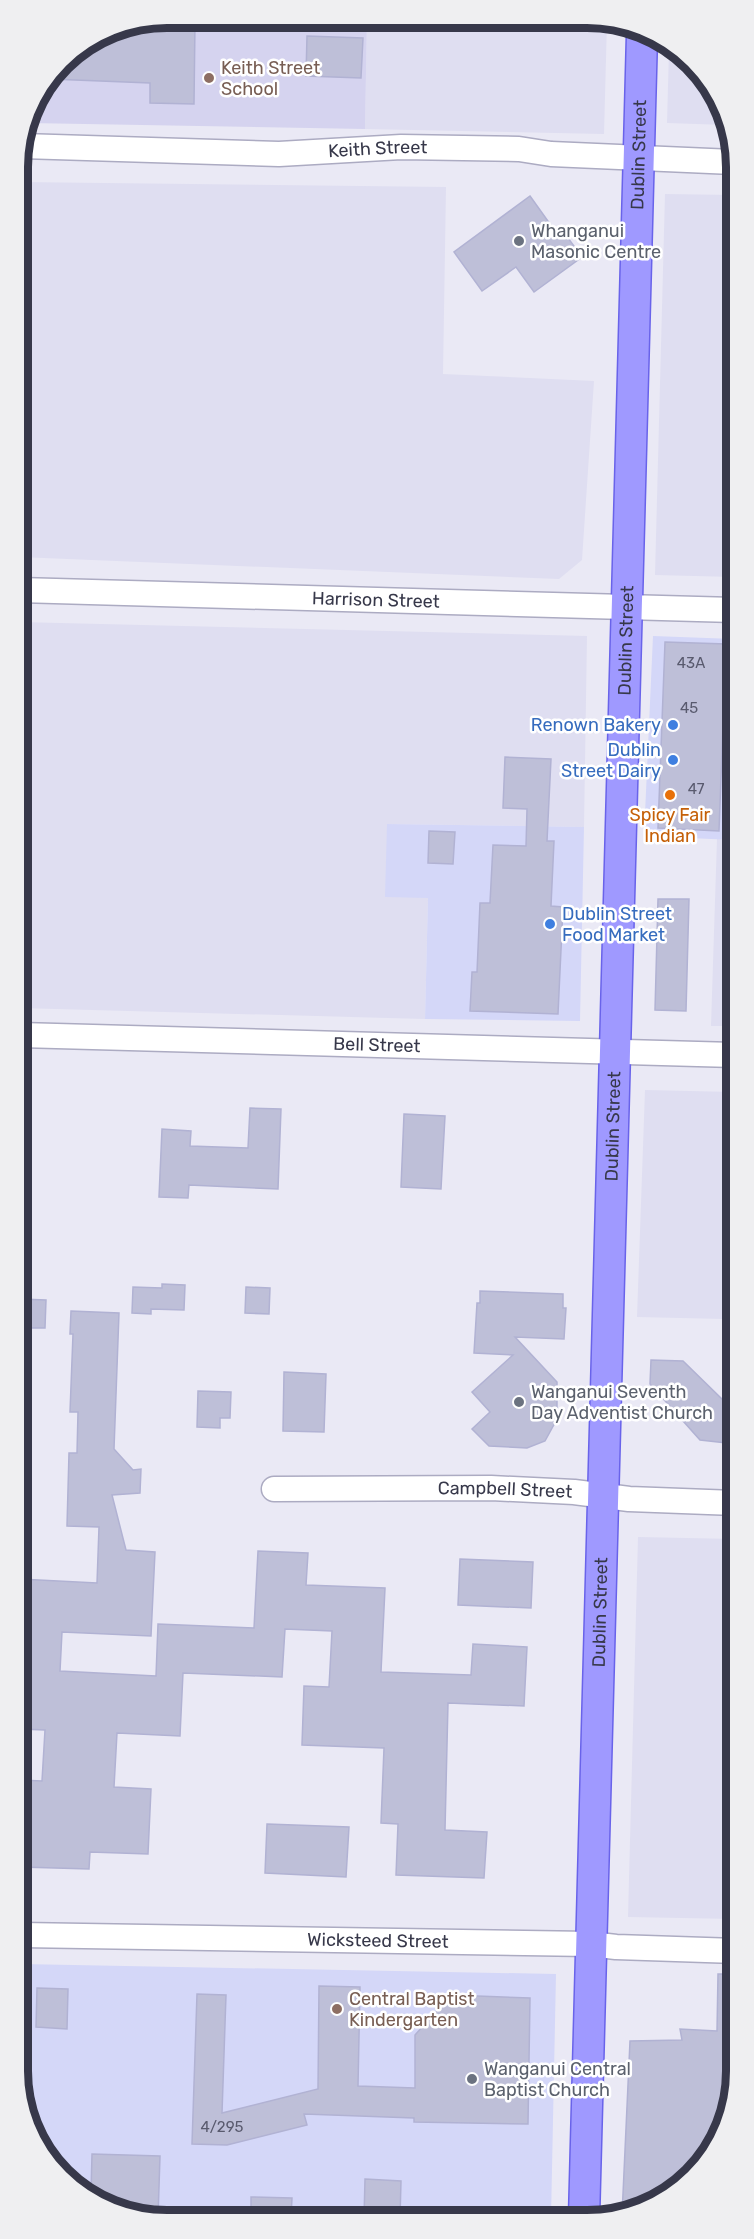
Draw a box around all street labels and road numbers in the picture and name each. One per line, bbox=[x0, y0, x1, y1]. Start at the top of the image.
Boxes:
street label: Dublin Street bbox=[626, 99, 651, 210]
street label: Keith Street bbox=[328, 136, 427, 162]
street label: Dublin Street bbox=[613, 585, 638, 696]
street label: Harrison Street bbox=[312, 587, 440, 613]
street label: Bell Street bbox=[333, 1033, 421, 1057]
street label: Dublin Street bbox=[601, 1071, 625, 1182]
street label: Campbell Street bbox=[438, 1477, 573, 1503]
street label: Dublin Street bbox=[588, 1557, 613, 1668]
street label: Wicksteed Street bbox=[307, 1929, 449, 1953]

